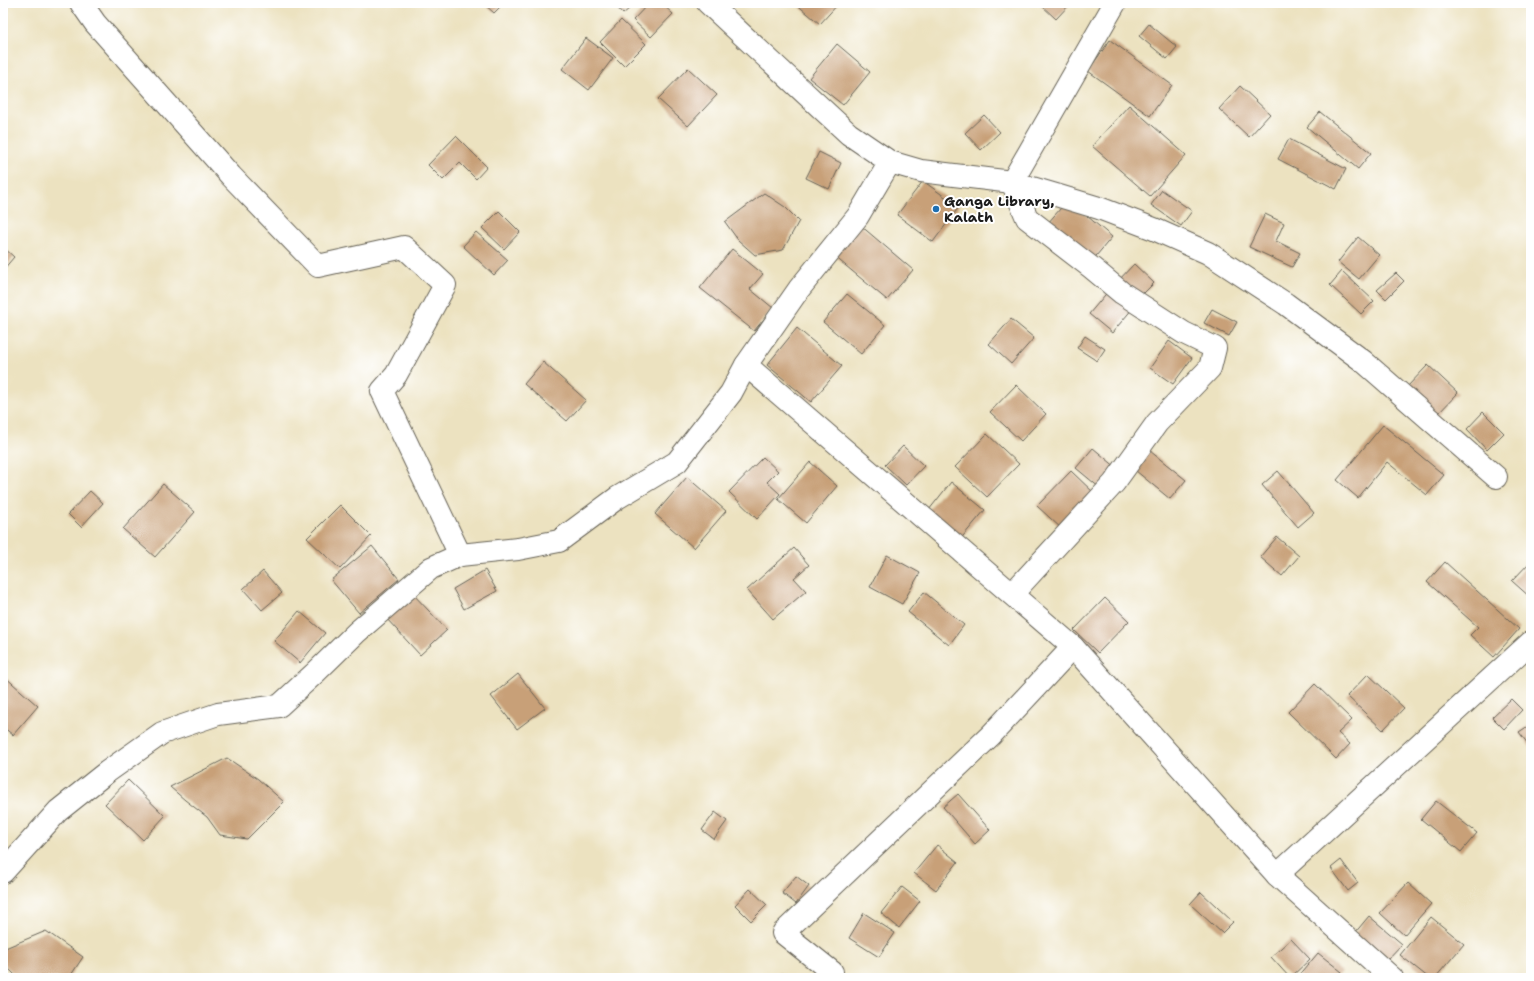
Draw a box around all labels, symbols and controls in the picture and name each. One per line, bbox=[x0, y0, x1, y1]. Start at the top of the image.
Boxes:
place label: Ganga Library, Kalath bbox=[944, 192, 1054, 226]
marker: Ganga Library, Kalath bbox=[931, 204, 941, 214]

